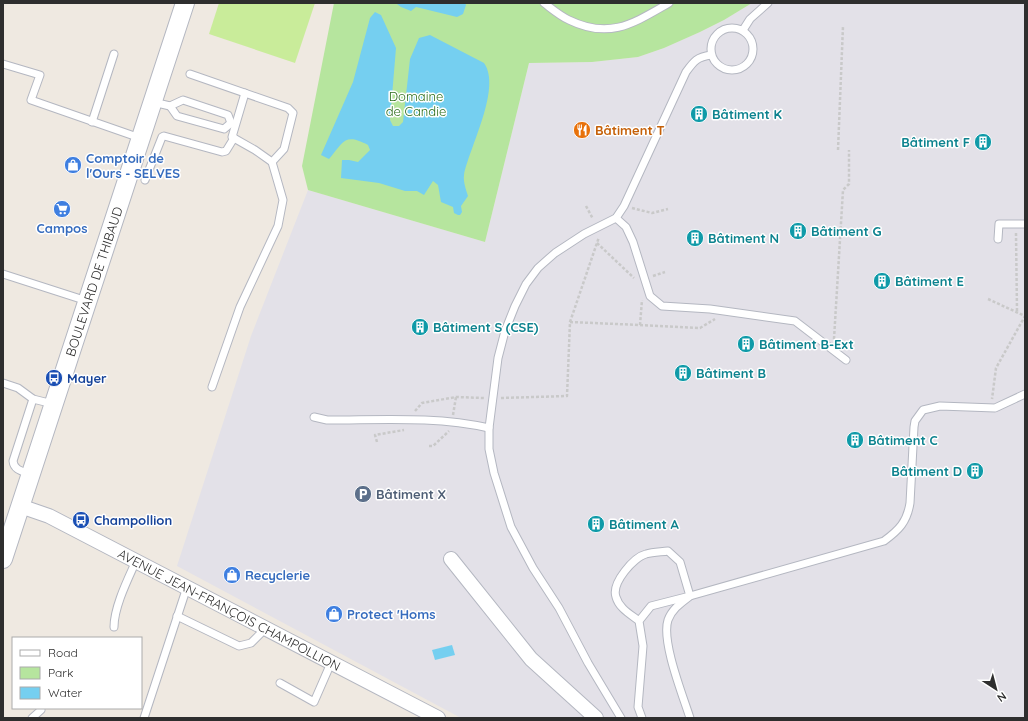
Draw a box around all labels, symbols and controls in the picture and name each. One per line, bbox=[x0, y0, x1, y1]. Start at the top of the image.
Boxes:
park label: Domaine de Candie bbox=[386, 88, 446, 119]
building icon: Bâtiment K bbox=[689, 104, 709, 124]
place label: Bâtiment K bbox=[712, 106, 782, 122]
restaurant icon: Bâtiment T bbox=[572, 120, 592, 140]
place label: Bâtiment T bbox=[595, 122, 665, 138]
building icon: Bâtiment F bbox=[973, 132, 993, 152]
place label: Bâtiment F bbox=[901, 134, 970, 150]
place label: Comptoir de l'Ours - SELVES bbox=[86, 150, 180, 181]
shop icon: Comptoir de l'Ours - SELVES bbox=[63, 155, 83, 175]
supermarket icon: Campos bbox=[52, 199, 72, 219]
street label: BOULEVARD DE THIBAUD bbox=[62, 205, 126, 358]
place label: Campos bbox=[37, 220, 87, 236]
building icon: Bâtiment G bbox=[788, 221, 808, 241]
place label: Bâtiment G bbox=[811, 223, 881, 239]
building icon: Bâtiment N bbox=[685, 228, 705, 248]
place label: Bâtiment N bbox=[708, 230, 779, 246]
building icon: Bâtiment E bbox=[872, 271, 892, 291]
place label: Bâtiment E bbox=[895, 273, 964, 289]
building icon: Bâtiment S (CSE) bbox=[410, 317, 430, 337]
place label: Bâtiment S (CSE) bbox=[433, 319, 539, 335]
building icon: Bâtiment B-Ext bbox=[736, 334, 756, 354]
place label: Bâtiment B-Ext bbox=[759, 336, 854, 352]
building icon: Bâtiment B bbox=[673, 363, 693, 383]
place label: Bâtiment B bbox=[696, 365, 766, 381]
bus stop icon: Mayer bbox=[44, 368, 64, 388]
place label: Mayer bbox=[67, 370, 107, 386]
building icon: Bâtiment C bbox=[845, 430, 865, 450]
place label: Bâtiment C bbox=[868, 432, 938, 448]
building icon: Bâtiment D bbox=[965, 461, 985, 481]
place label: Bâtiment D bbox=[891, 463, 962, 479]
parking icon: Bâtiment X bbox=[353, 484, 373, 504]
place label: Bâtiment X bbox=[376, 486, 446, 502]
bus stop icon: Champollion bbox=[71, 510, 91, 530]
place label: Champollion bbox=[94, 512, 172, 528]
building icon: Bâtiment A bbox=[586, 514, 606, 534]
place label: Bâtiment A bbox=[609, 516, 679, 532]
street label: AVENUE JEAN-FRANÇOIS CHAMPOLLION bbox=[115, 545, 343, 674]
shop icon: Recyclerie bbox=[222, 565, 242, 585]
place label: Recyclerie bbox=[245, 567, 310, 583]
shop icon: Protect 'Homs bbox=[324, 604, 344, 624]
place label: Protect 'Homs bbox=[347, 606, 435, 622]
legend bbox=[12, 637, 142, 709]
text: Road bbox=[48, 645, 78, 660]
text: Park bbox=[48, 665, 73, 680]
north arrow bbox=[976, 669, 1016, 709]
text: Water bbox=[48, 685, 83, 700]
text: N bbox=[994, 689, 1009, 705]

